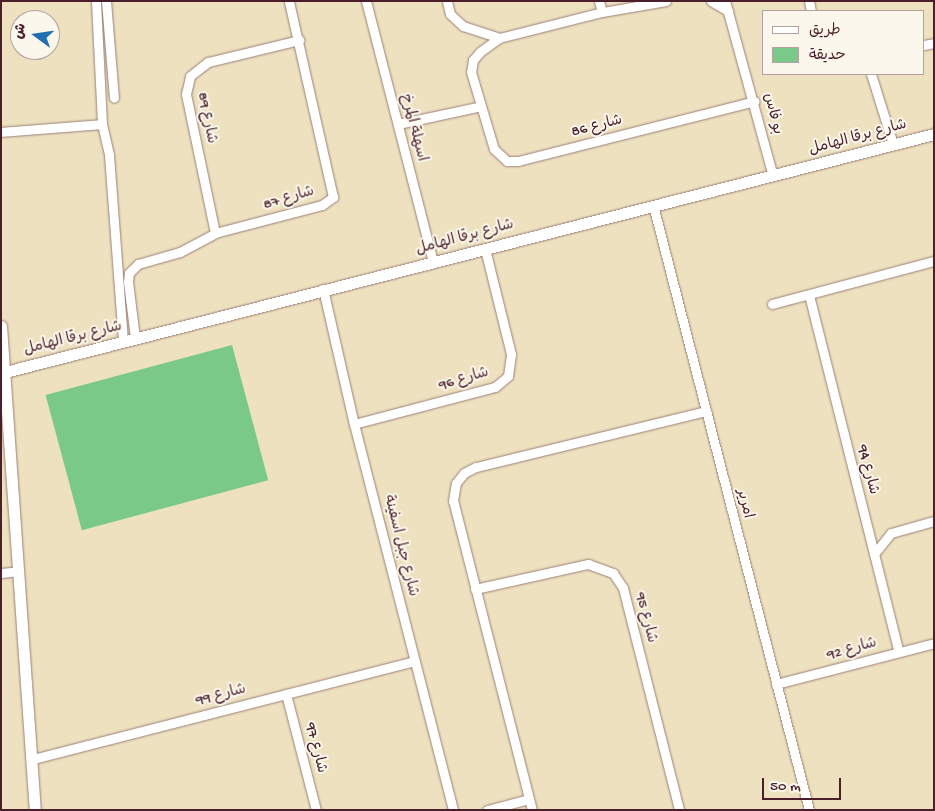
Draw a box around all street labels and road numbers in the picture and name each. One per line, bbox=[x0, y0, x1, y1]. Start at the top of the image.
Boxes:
street label: شارع 89 bbox=[192, 91, 220, 145]
street label: بو فاس bbox=[758, 91, 786, 137]
street label: اسهلة المرخ bbox=[396, 92, 430, 164]
street label: شارع 86 bbox=[570, 112, 624, 142]
street label: شارع برقا الهامل bbox=[807, 116, 909, 160]
street label: شارع 87 bbox=[262, 183, 316, 215]
street label: شارع برقا الهامل bbox=[414, 216, 516, 260]
street label: شارع برقا الهامل bbox=[22, 318, 124, 360]
street label: شارع 96 bbox=[437, 364, 491, 396]
street label: شارع 94 bbox=[852, 443, 882, 497]
street label: امرير bbox=[732, 487, 756, 521]
street label: شارع جبل اسفينة bbox=[379, 493, 421, 599]
street label: شارع 95 bbox=[630, 591, 660, 645]
street label: شارع 92 bbox=[825, 635, 879, 665]
street label: شارع 99 bbox=[194, 681, 248, 711]
street label: شارع 97 bbox=[300, 721, 330, 775]

